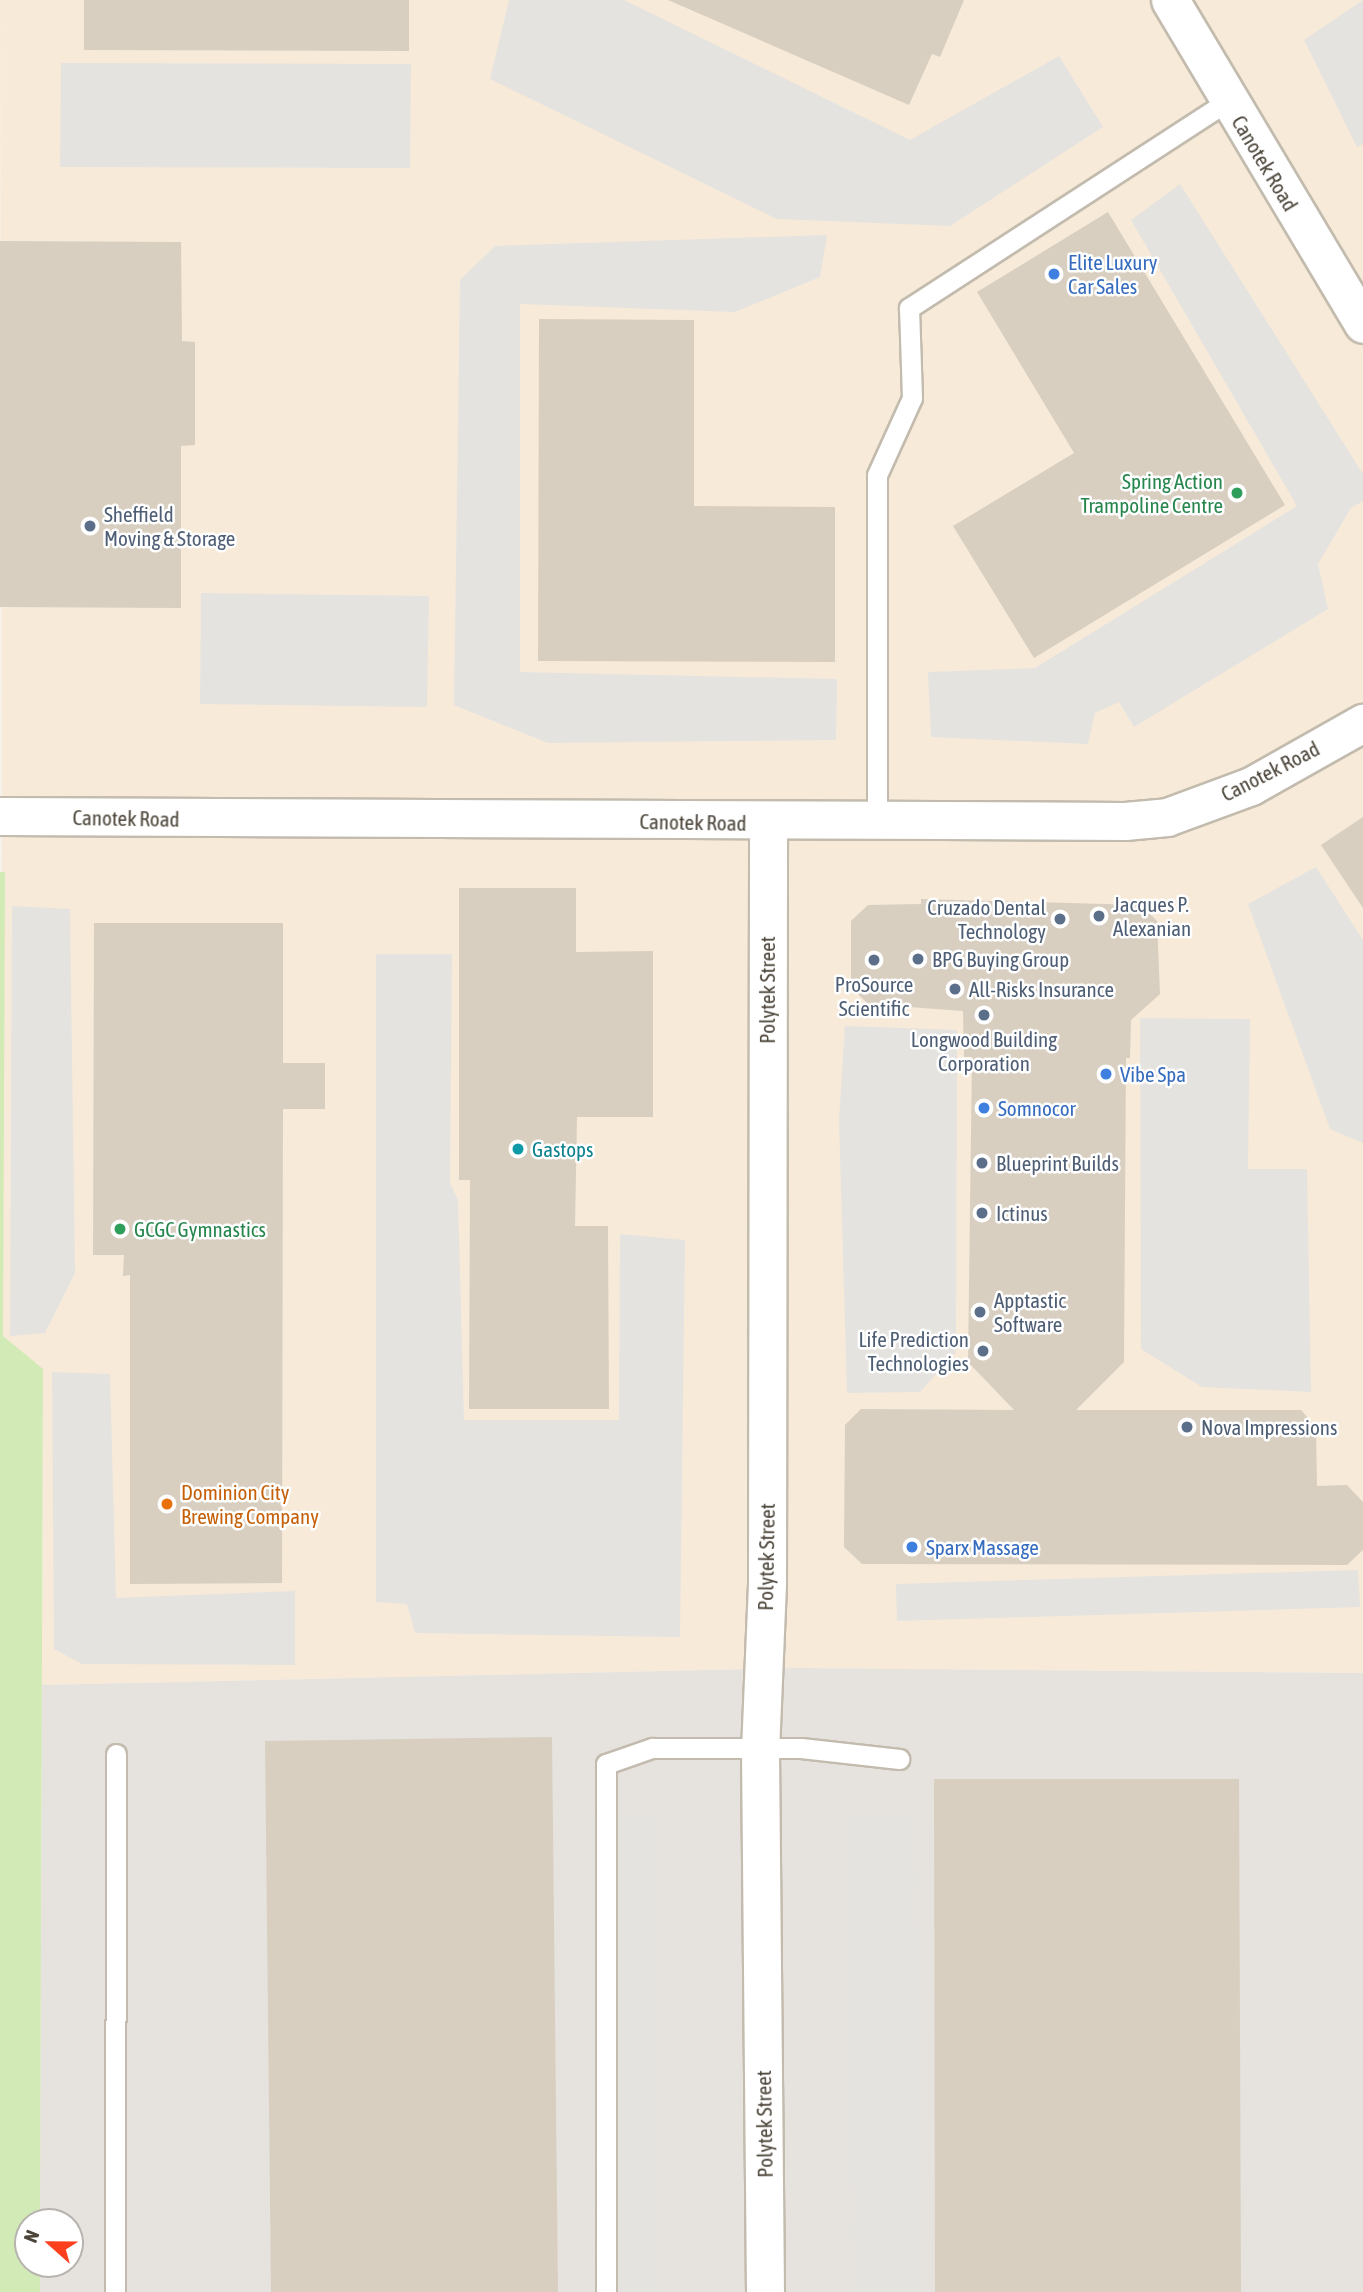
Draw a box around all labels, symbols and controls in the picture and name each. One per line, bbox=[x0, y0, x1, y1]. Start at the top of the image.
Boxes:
street label: Canotek Road bbox=[1227, 111, 1303, 215]
place label: Elite Luxury Car Sales bbox=[1068, 249, 1157, 299]
marker: Elite Luxury Car Sales bbox=[1046, 266, 1062, 282]
place label: Spring Action Trampoline Centre bbox=[1081, 468, 1223, 518]
marker: Spring Action Trampoline Centre bbox=[1229, 485, 1245, 501]
place label: Sheffield Moving & Storage bbox=[104, 501, 235, 551]
marker: Sheffield Moving & Storage bbox=[82, 518, 98, 534]
street label: Canotek Road bbox=[1217, 736, 1323, 806]
street label: Canotek Road bbox=[72, 804, 180, 832]
street label: Canotek Road bbox=[639, 808, 747, 836]
place label: Jacques P. Alexanian bbox=[1113, 891, 1191, 941]
place label: Cruzado Dental Technology bbox=[927, 894, 1046, 944]
marker: Jacques P. Alexanian bbox=[1091, 908, 1107, 924]
marker: Cruzado Dental Technology bbox=[1052, 911, 1068, 927]
street label: Polytek Street bbox=[754, 936, 780, 1044]
place label: BPG Buying Group bbox=[932, 946, 1069, 972]
marker: BPG Buying Group bbox=[910, 951, 926, 967]
marker: ProSource Scientific bbox=[866, 952, 882, 968]
place label: ProSource Scientific bbox=[835, 971, 913, 1021]
place label: All-Risks Insurance bbox=[969, 976, 1114, 1002]
marker: All-Risks Insurance bbox=[947, 981, 963, 997]
marker: Longwood Building Corporation bbox=[976, 1007, 992, 1023]
place label: Longwood Building Corporation bbox=[911, 1026, 1057, 1076]
place label: Vibe Spa bbox=[1120, 1061, 1186, 1087]
marker: Vibe Spa bbox=[1098, 1066, 1114, 1082]
place label: Somnocor bbox=[998, 1095, 1076, 1121]
marker: Somnocor bbox=[976, 1100, 992, 1116]
place label: Gastops bbox=[532, 1136, 593, 1162]
marker: Gastops bbox=[510, 1141, 526, 1157]
place label: Blueprint Builds bbox=[996, 1150, 1119, 1176]
marker: Blueprint Builds bbox=[974, 1155, 990, 1171]
place label: Ictinus bbox=[996, 1200, 1048, 1226]
marker: Ictinus bbox=[974, 1205, 990, 1221]
place label: GCGC Gymnastics bbox=[134, 1216, 266, 1242]
marker: GCGC Gymnastics bbox=[112, 1221, 128, 1237]
place label: Apptastic Software bbox=[994, 1287, 1066, 1337]
marker: Apptastic Software bbox=[972, 1304, 988, 1320]
place label: Life Prediction Technologies bbox=[858, 1326, 969, 1376]
marker: Life Prediction Technologies bbox=[975, 1343, 991, 1359]
place label: Nova Impressions bbox=[1201, 1414, 1337, 1440]
marker: Nova Impressions bbox=[1179, 1419, 1195, 1435]
place label: Dominion City Brewing Company bbox=[181, 1479, 319, 1529]
marker: Dominion City Brewing Company bbox=[159, 1496, 175, 1512]
street label: Polytek Street bbox=[752, 1503, 780, 1611]
place label: Sparx Massage bbox=[926, 1534, 1039, 1560]
marker: Sparx Massage bbox=[904, 1539, 920, 1555]
street label: Polytek Street bbox=[750, 2070, 778, 2178]
north arrow bbox=[14, 2208, 84, 2278]
text: N bbox=[19, 2227, 44, 2245]

